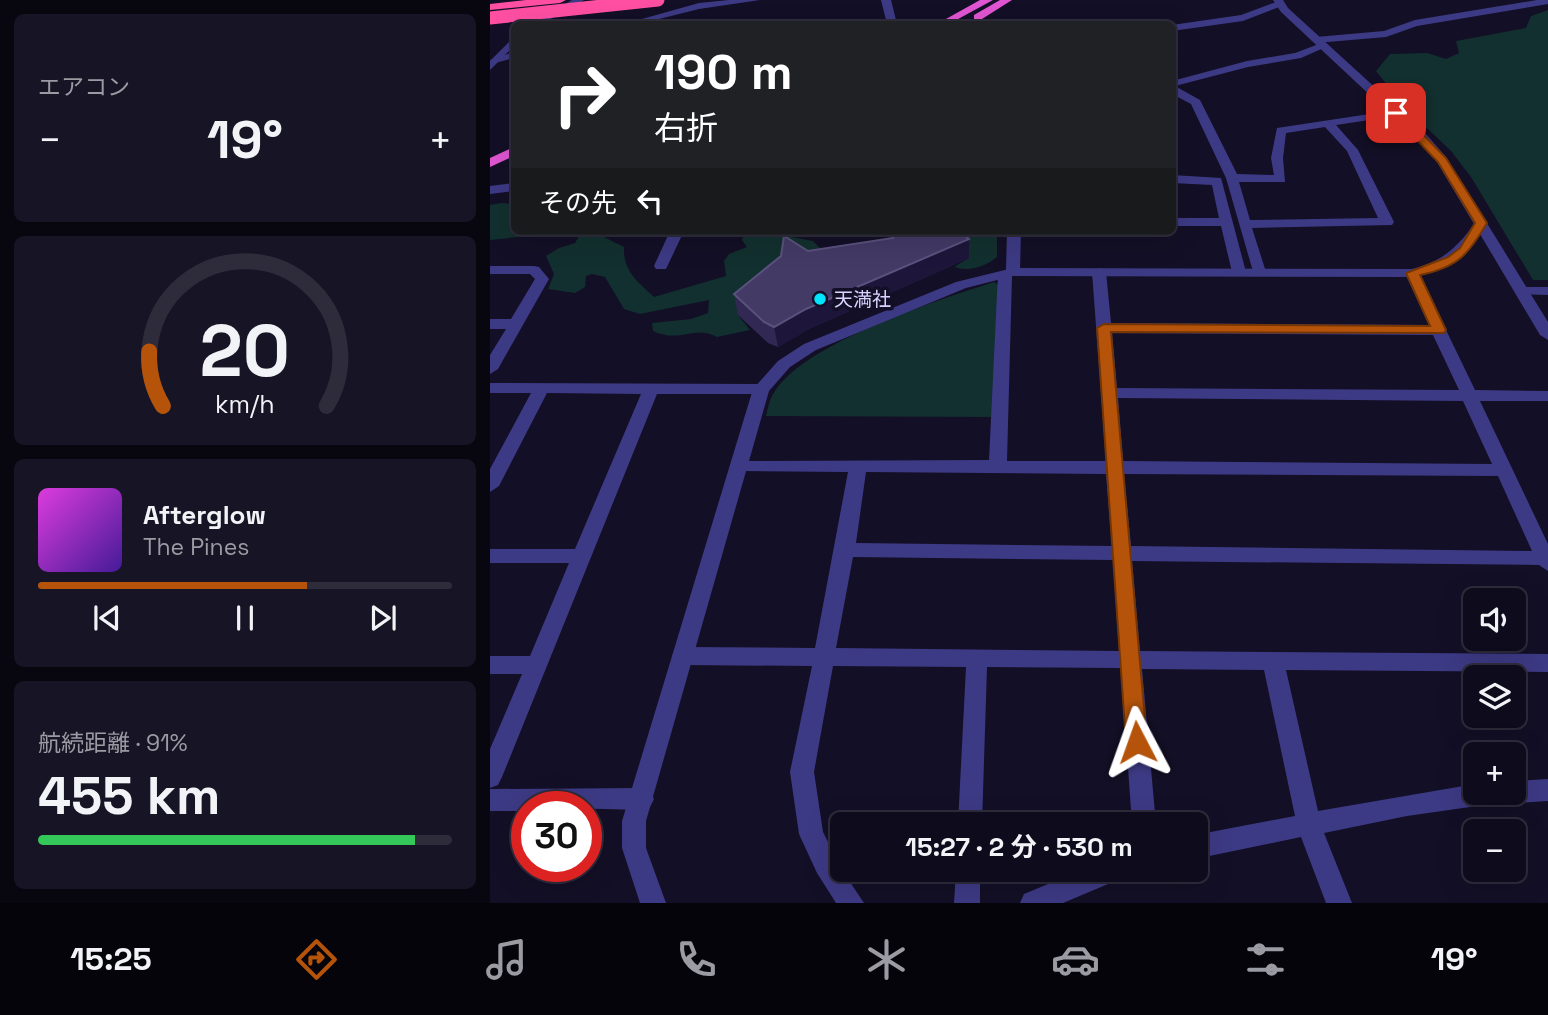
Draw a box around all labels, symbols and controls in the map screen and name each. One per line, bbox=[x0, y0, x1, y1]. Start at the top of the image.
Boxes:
text: 190 m bbox=[654, 41, 792, 103]
icon: right bbox=[539, 49, 630, 140]
text: エアコン bbox=[38, 72, 130, 102]
pin bbox=[1366, 83, 1426, 143]
icon: arrive bbox=[1377, 94, 1415, 132]
text: 19° bbox=[207, 107, 283, 173]
text: 右折 bbox=[654, 108, 718, 148]
text: − bbox=[38, 116, 62, 164]
text: + bbox=[428, 116, 452, 164]
icon: left bbox=[631, 182, 669, 220]
text: その先 bbox=[539, 186, 617, 220]
place label: 天満社 bbox=[834, 287, 891, 312]
marker: 天満社 bbox=[812, 291, 828, 307]
text: 20 bbox=[200, 305, 290, 398]
text: km/h bbox=[215, 388, 275, 420]
text: Afterglow bbox=[143, 498, 266, 532]
text: The Pines bbox=[143, 532, 249, 562]
map controls bbox=[1463, 588, 1526, 882]
button: sound bbox=[1463, 588, 1526, 651]
icon: previous bbox=[88, 599, 126, 637]
icon: pause bbox=[226, 599, 264, 637]
icon: next bbox=[364, 599, 402, 637]
button: layers bbox=[1463, 665, 1526, 728]
position arrow bbox=[1100, 705, 1174, 779]
text: 航続距離 · 91% bbox=[38, 728, 188, 758]
button: + bbox=[1463, 742, 1526, 805]
text: 455 km bbox=[38, 763, 220, 829]
speed limit sign: 30 bbox=[511, 791, 602, 882]
button: − bbox=[1463, 819, 1526, 882]
text: 15:27 · 2 分 · 530 m bbox=[905, 830, 1133, 864]
icon: directions bbox=[292, 935, 341, 984]
icon: music bbox=[482, 935, 531, 984]
icon: phone bbox=[672, 935, 721, 984]
icon: climate bbox=[862, 935, 911, 984]
icon: car bbox=[1051, 935, 1100, 984]
icon: filters bbox=[1241, 935, 1290, 984]
text: 15:25 bbox=[70, 939, 152, 979]
text: 19° bbox=[1431, 939, 1478, 979]

